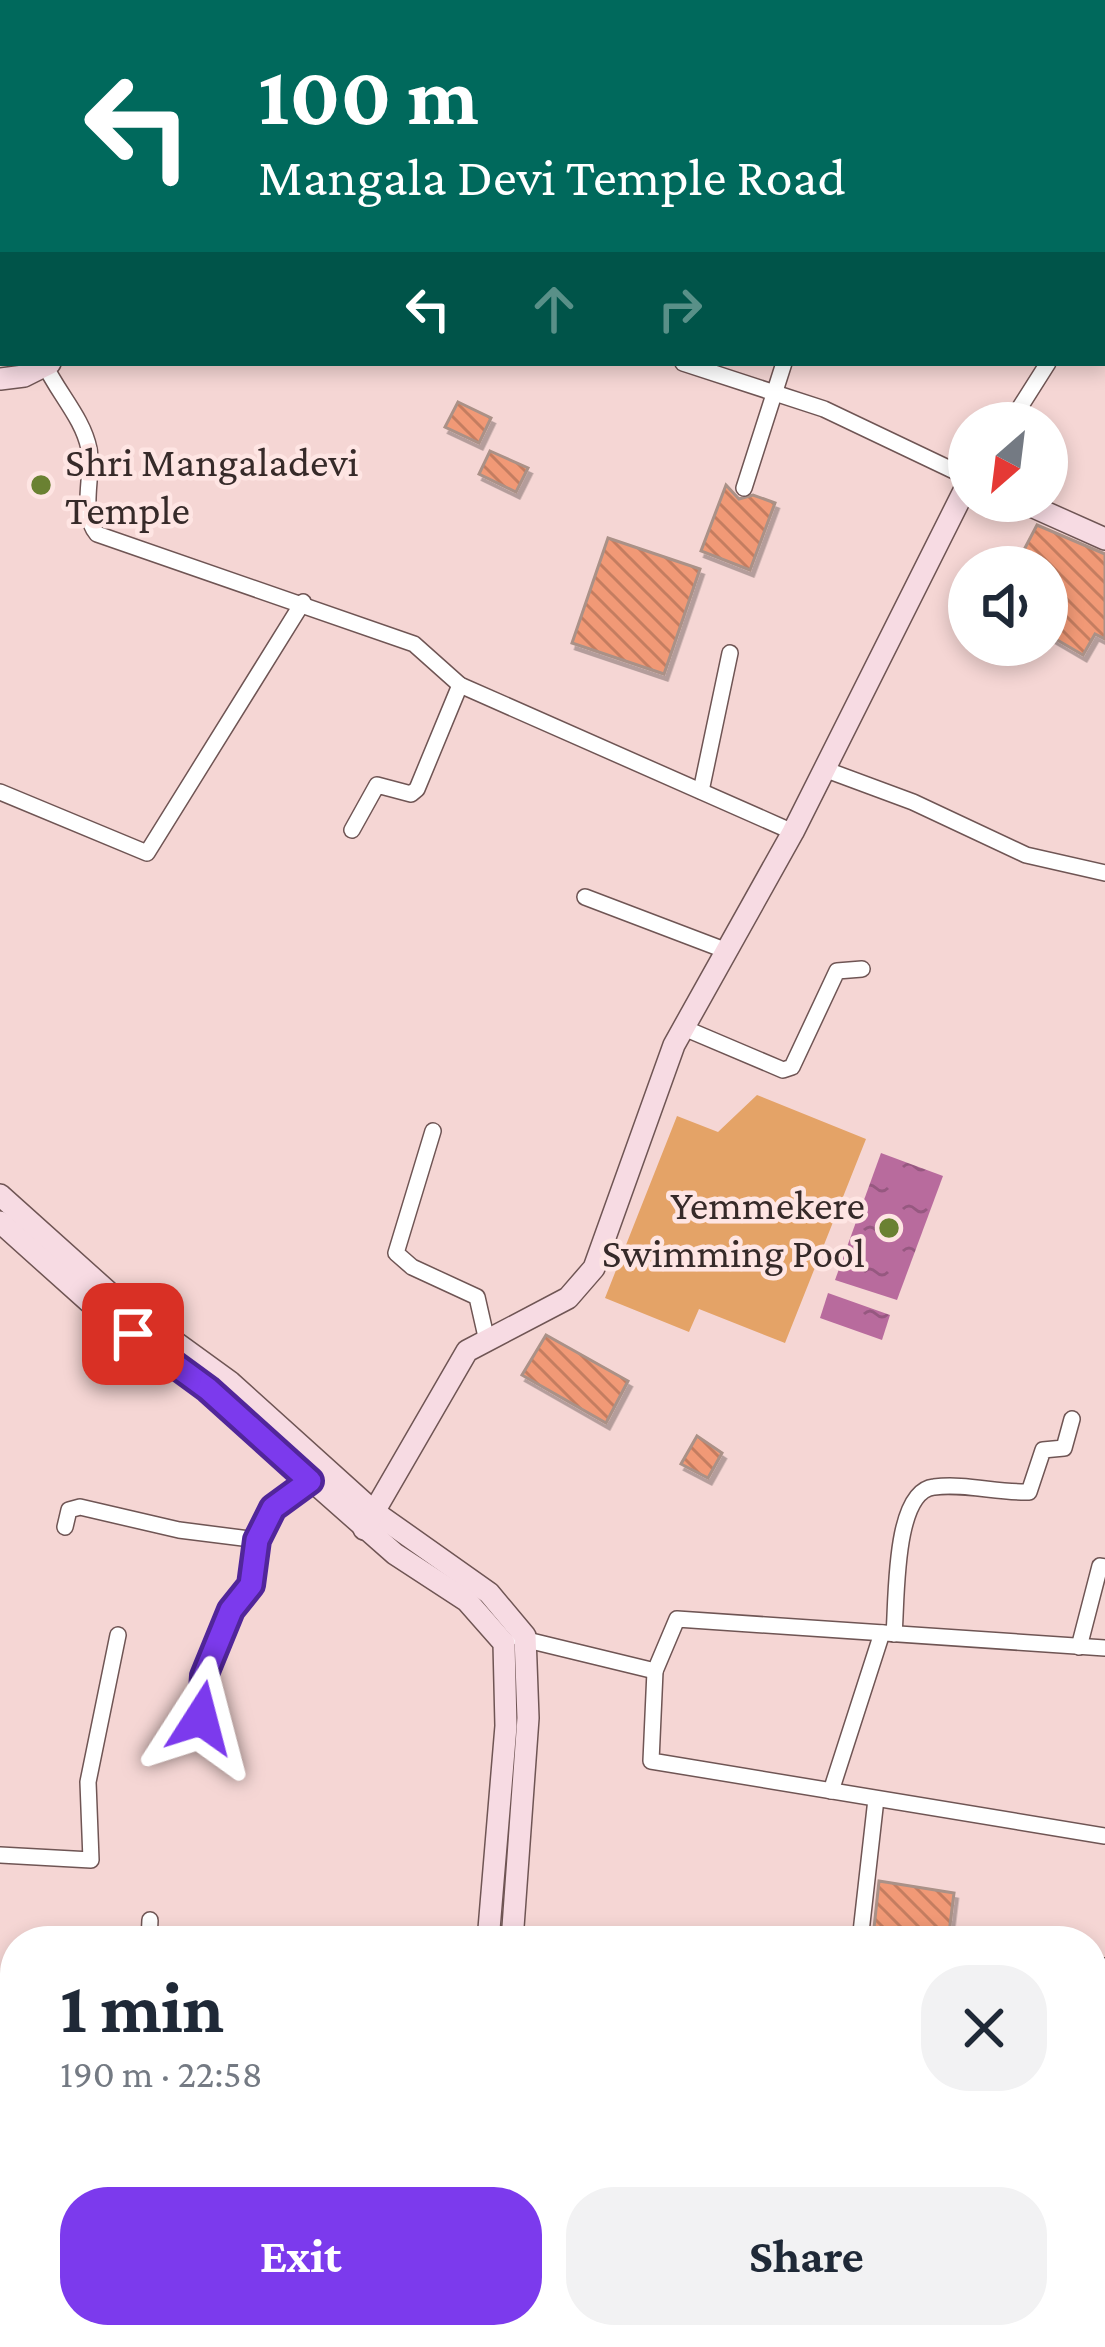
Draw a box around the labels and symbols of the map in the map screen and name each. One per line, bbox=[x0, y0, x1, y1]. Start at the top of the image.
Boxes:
north arrow bbox=[948, 402, 1068, 522]
place label: Shri Mangaladevi Temple bbox=[65, 438, 359, 533]
marker: Shri Mangaladevi Temple bbox=[28, 472, 54, 498]
place label: Yemmekere Swimming Pool bbox=[602, 1181, 865, 1276]
marker: Yemmekere Swimming Pool bbox=[876, 1215, 902, 1241]
pin bbox=[82, 1283, 184, 1385]
position arrow bbox=[138, 1655, 264, 1781]

